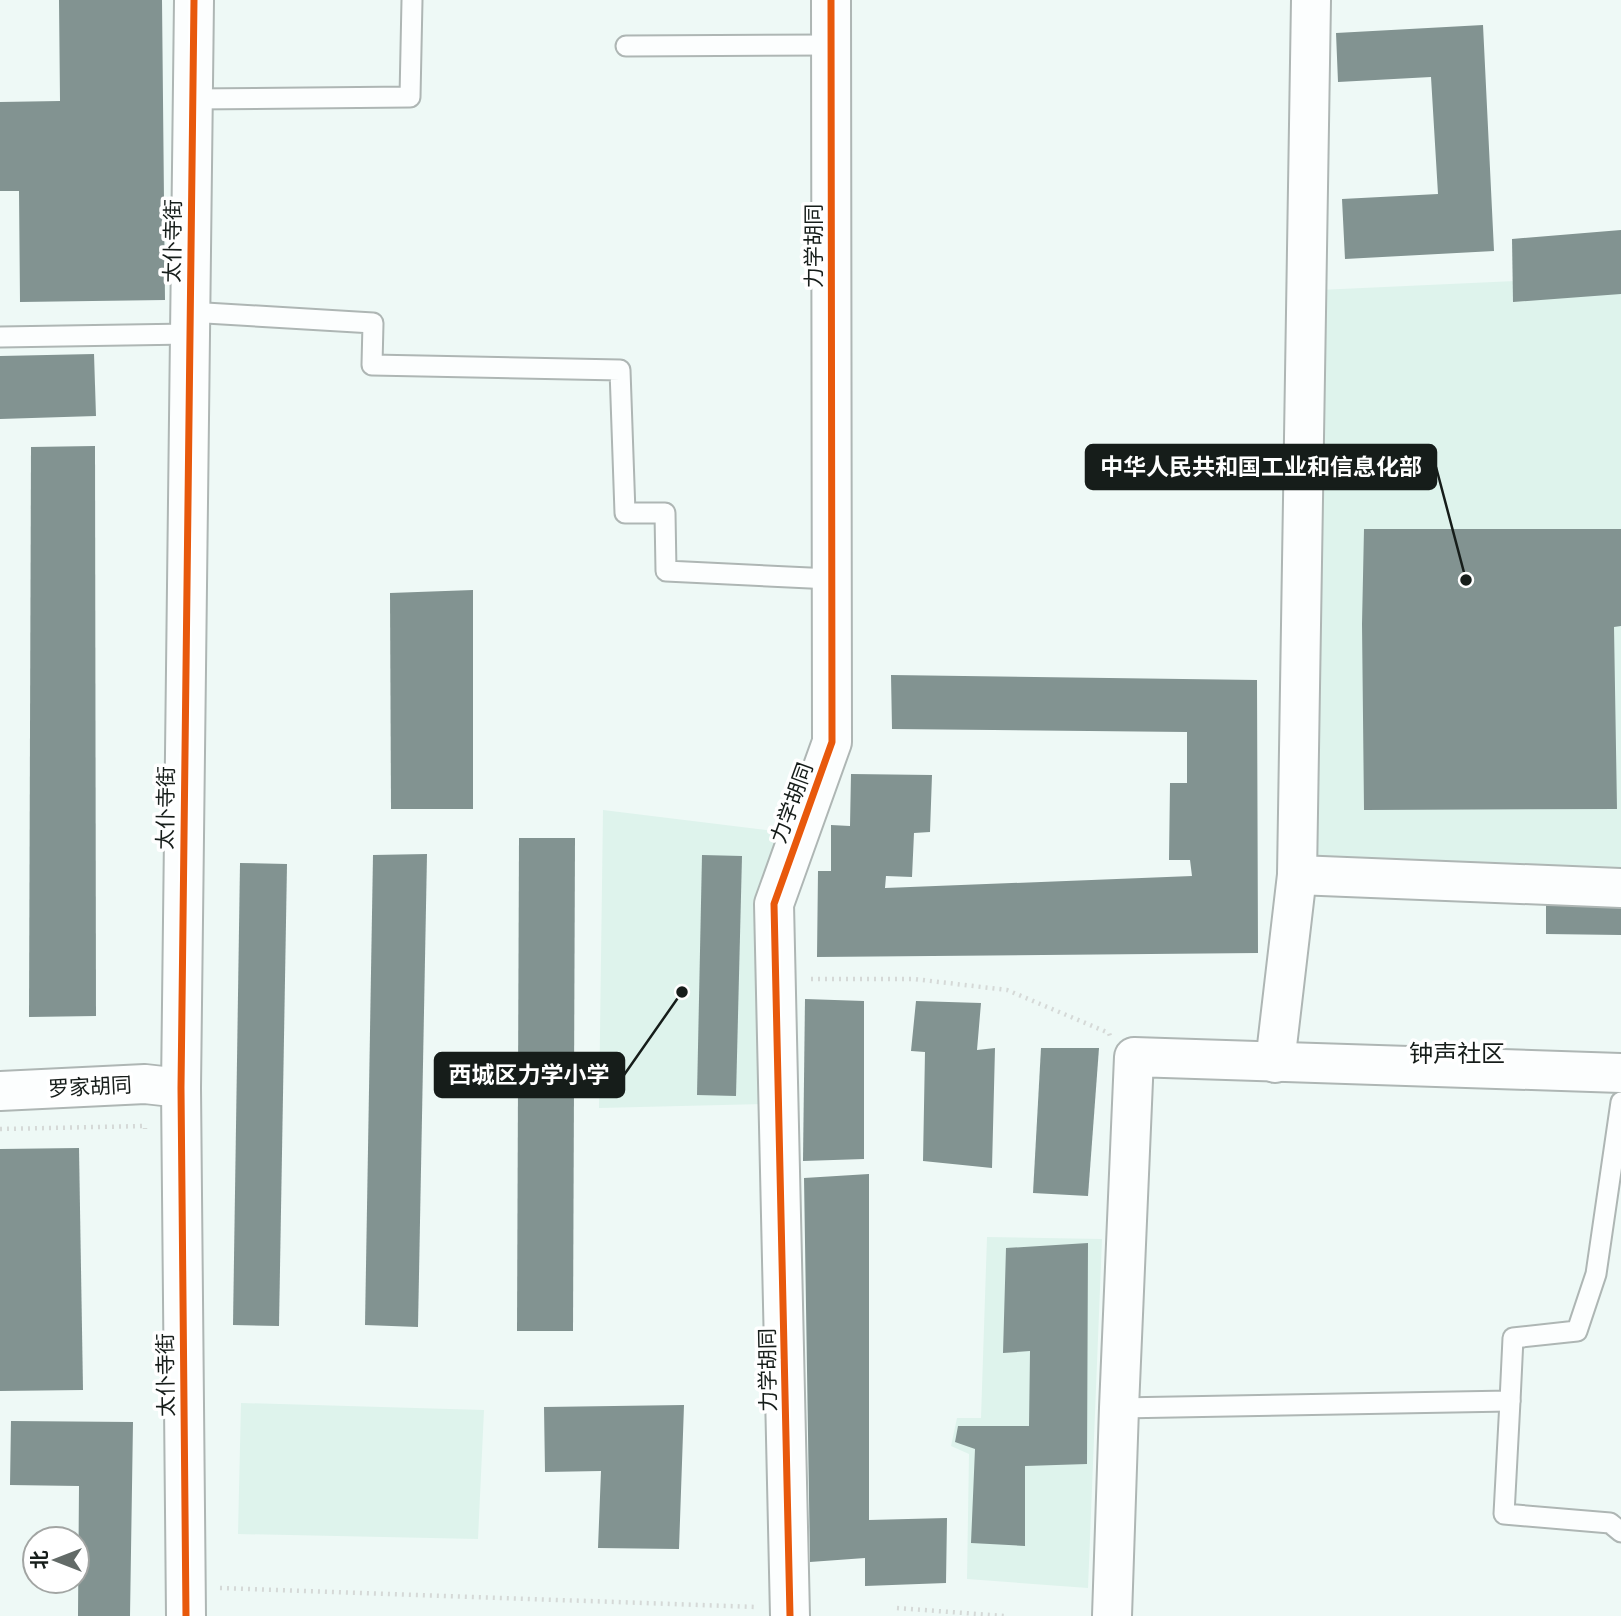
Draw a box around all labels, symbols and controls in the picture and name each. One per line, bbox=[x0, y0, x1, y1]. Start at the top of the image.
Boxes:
street label: 太仆寺街 bbox=[160, 199, 186, 283]
street label: 力学胡同 bbox=[802, 204, 826, 288]
callout: 中华人民共和国工业和信息化部 bbox=[1086, 445, 1436, 489]
text: 中华人民共和国工业和信息化部 bbox=[1100, 454, 1422, 480]
street label: 力学胡同 bbox=[766, 759, 818, 847]
street label: 太仆寺街 bbox=[153, 766, 179, 850]
district label: 钟声社区 bbox=[1409, 1040, 1505, 1068]
callout: 西城区力学小学 bbox=[435, 1053, 624, 1097]
text: 西城区力学小学 bbox=[449, 1062, 610, 1088]
street label: 罗家胡同 bbox=[47, 1073, 133, 1101]
street label: 力学胡同 bbox=[755, 1328, 781, 1412]
street label: 太仆寺街 bbox=[153, 1333, 179, 1417]
north arrow bbox=[21, 1525, 91, 1595]
text: 北 bbox=[28, 1550, 50, 1570]

